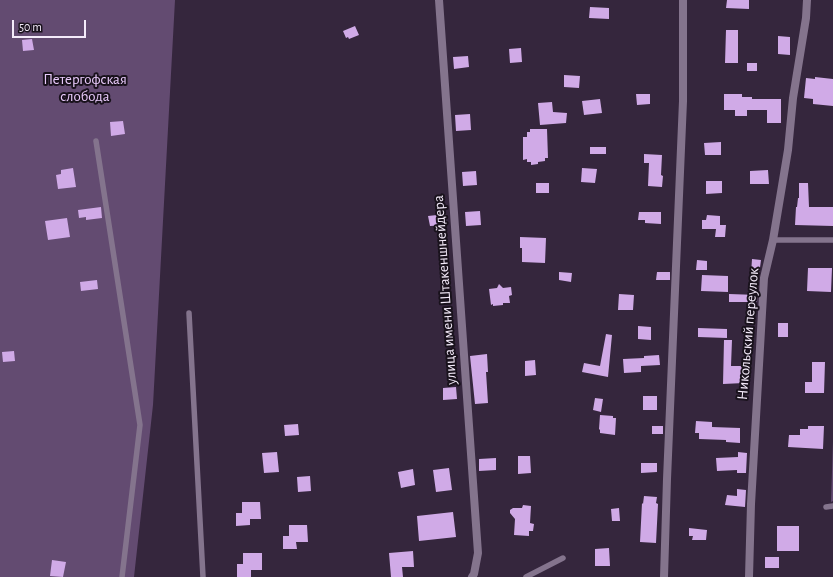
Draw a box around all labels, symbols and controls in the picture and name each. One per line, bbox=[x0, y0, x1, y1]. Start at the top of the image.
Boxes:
scale bar bbox=[14, 12, 88, 38]
text: 50 m bbox=[19, 21, 42, 33]
park label: Петергофская слобода bbox=[43, 70, 127, 105]
street label: улица имени Штакеншнейдера bbox=[429, 195, 461, 385]
street label: Никольский переулок bbox=[733, 267, 763, 401]

